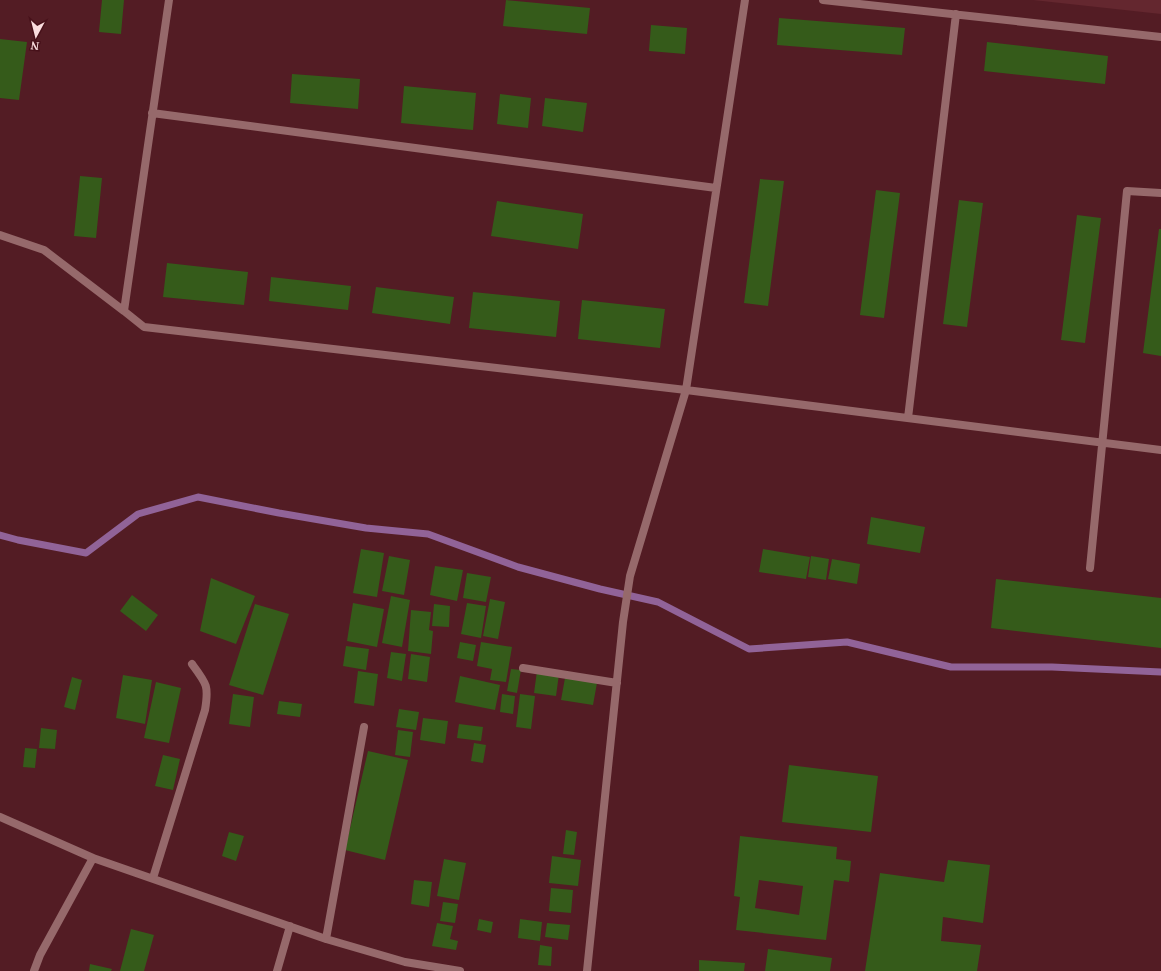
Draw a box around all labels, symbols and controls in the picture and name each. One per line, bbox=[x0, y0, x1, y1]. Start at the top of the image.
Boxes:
north arrow bbox=[16, 16, 56, 56]
text: N bbox=[29, 38, 40, 53]

